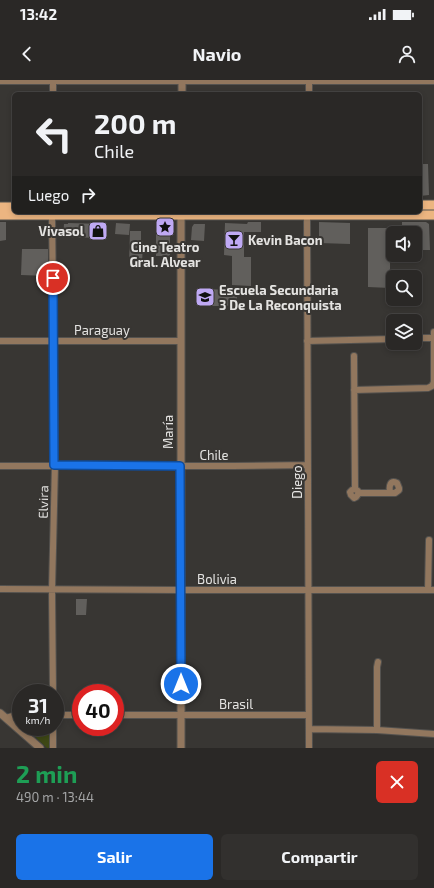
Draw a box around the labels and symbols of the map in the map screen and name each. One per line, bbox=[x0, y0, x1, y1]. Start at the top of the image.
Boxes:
place icon: Cine Teatro Gral. Alvear bbox=[154, 216, 176, 238]
shop icon: Vivasol bbox=[87, 220, 109, 242]
place label: Vivasol bbox=[39, 223, 85, 239]
bar icon: Kevin Bacon bbox=[223, 229, 245, 251]
place label: Kevin Bacon bbox=[248, 232, 323, 248]
place label: Cine Teatro Gral. Alvear bbox=[129, 239, 201, 270]
pin bbox=[36, 261, 70, 295]
place label: Escuela Secundaria 3 De La Reconquista bbox=[219, 282, 342, 313]
school or university icon: Escuela Secundaria 3 De La Reconquista bbox=[194, 286, 216, 308]
street label: Paraguay bbox=[74, 322, 130, 338]
street label: María bbox=[160, 415, 176, 449]
street label: Chile bbox=[199, 447, 229, 463]
street label: Diego bbox=[289, 465, 305, 499]
street label: Elvira bbox=[35, 485, 51, 519]
street label: Bolivia bbox=[197, 571, 237, 587]
position arrow bbox=[160, 663, 202, 705]
speed limit sign: 40 bbox=[72, 684, 124, 736]
street label: Brasil bbox=[219, 696, 253, 712]

